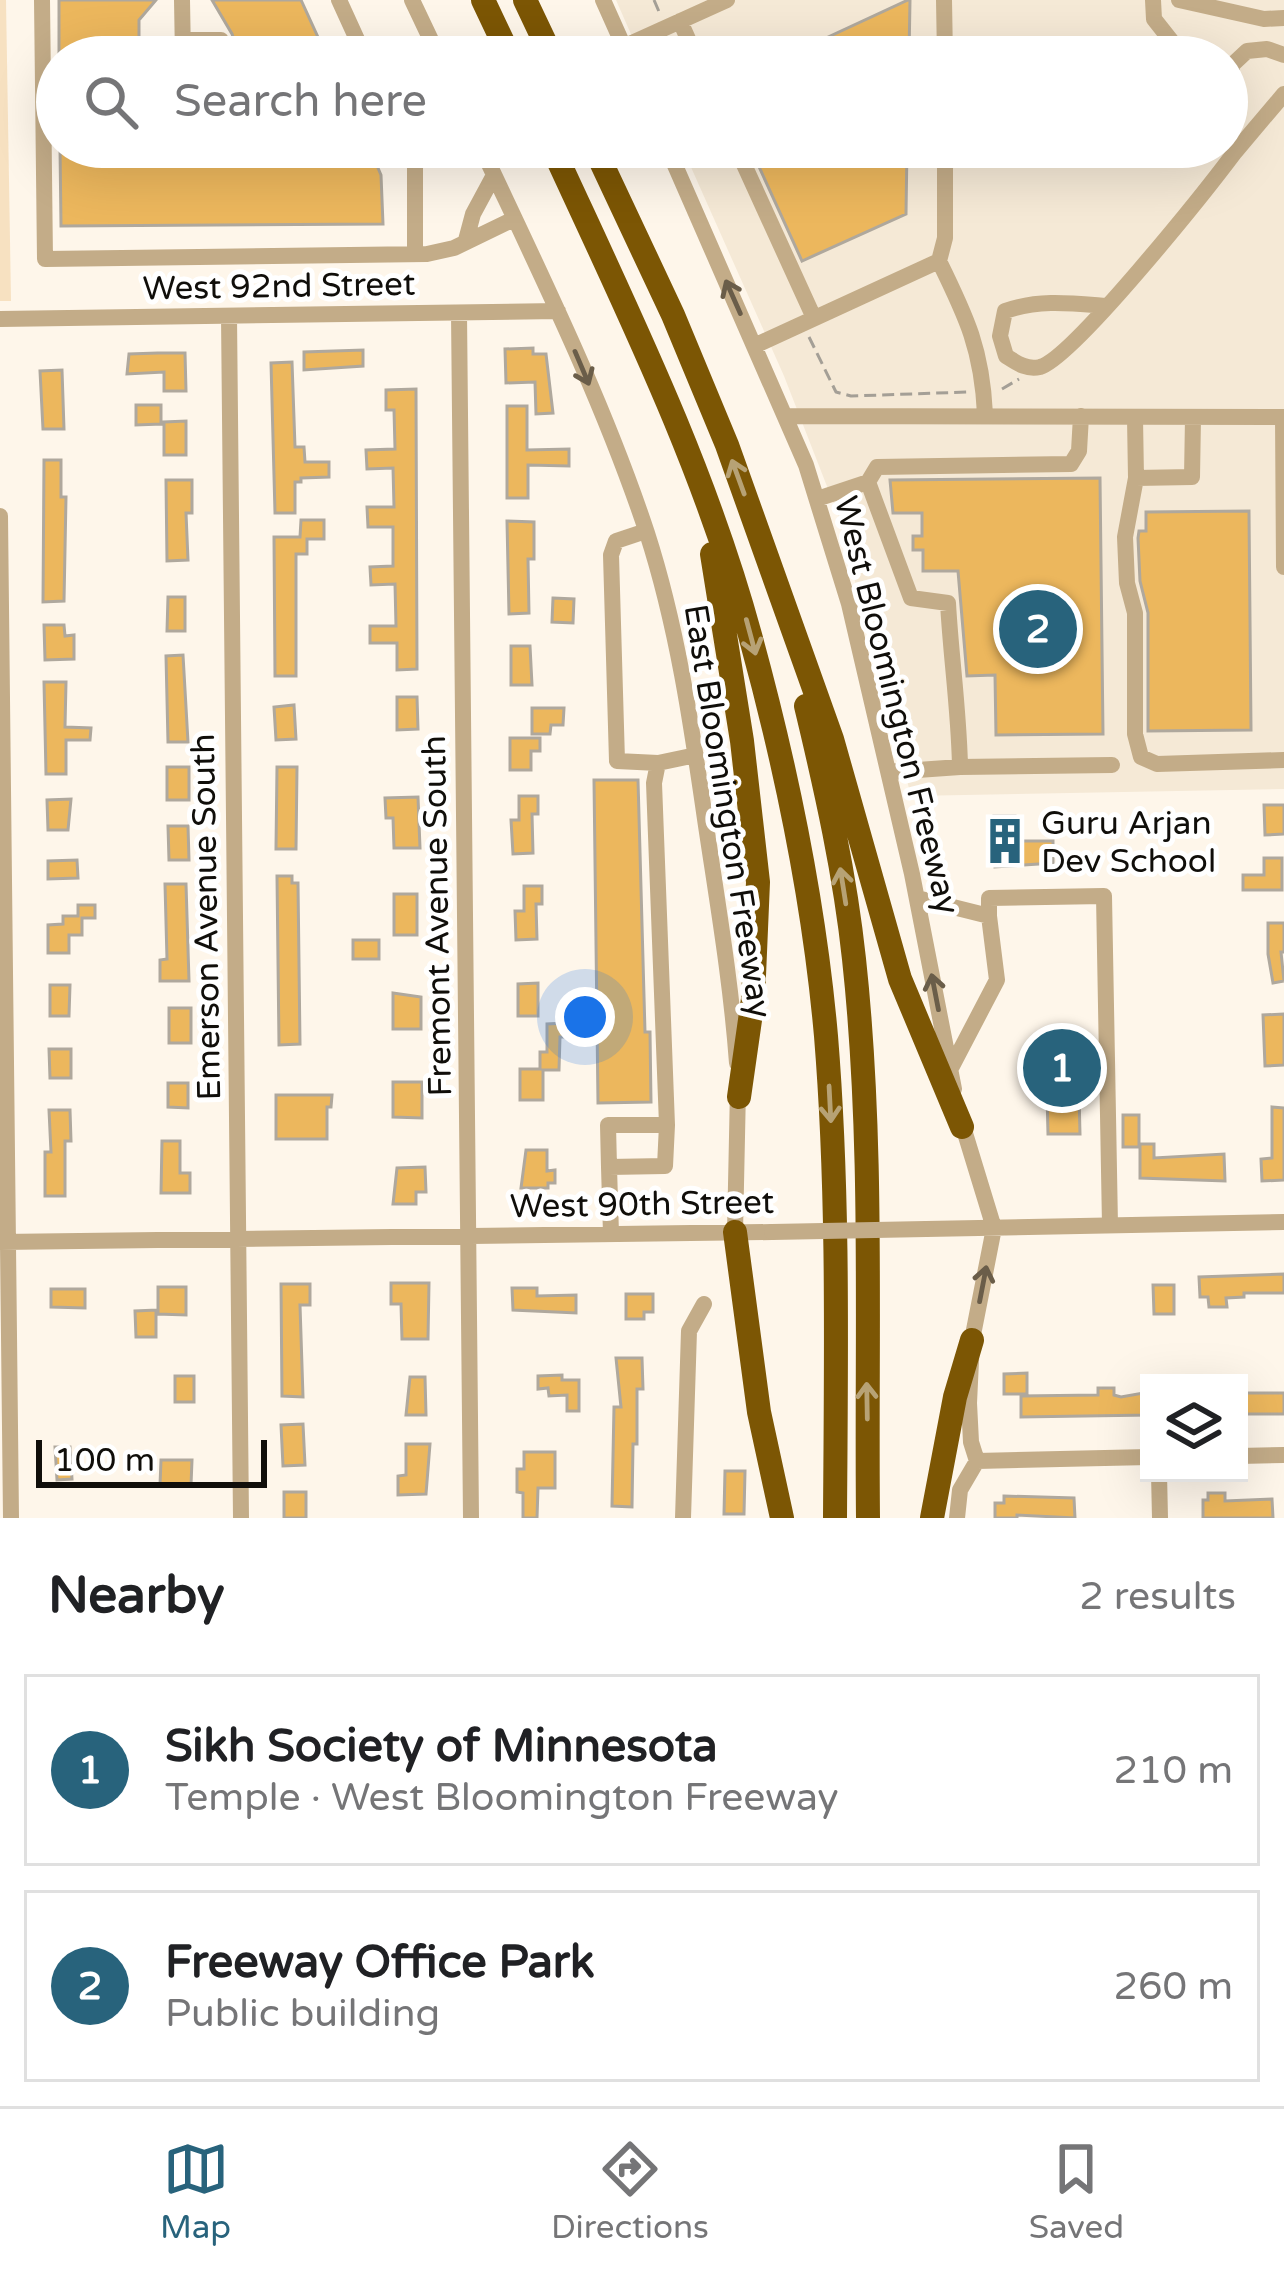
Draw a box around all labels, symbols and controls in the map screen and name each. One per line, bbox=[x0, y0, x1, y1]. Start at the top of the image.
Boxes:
search box bbox=[36, 36, 1248, 168]
icon: search bbox=[78, 69, 144, 135]
text: Search here bbox=[174, 75, 427, 129]
street label: West 92nd Street bbox=[142, 265, 416, 308]
one-way arrow bbox=[721, 280, 743, 316]
one-way arrow bbox=[573, 349, 594, 386]
one-way arrow bbox=[726, 459, 747, 496]
street label: West Bloomington Freeway bbox=[826, 492, 967, 918]
pin: 2 bbox=[999, 584, 1077, 674]
street label: East Bloomington Freeway bbox=[676, 602, 779, 1021]
one-way arrow bbox=[741, 618, 763, 656]
street label: Emerson Avenue South bbox=[184, 733, 229, 1101]
street label: Fremont Avenue South bbox=[415, 735, 460, 1097]
place label: Guru Arjan Dev School bbox=[1041, 804, 1216, 881]
building icon: Guru Arjan Dev School bbox=[980, 816, 1030, 866]
one-way arrow bbox=[830, 867, 853, 906]
one-way arrow bbox=[923, 974, 945, 1013]
your location bbox=[555, 987, 615, 1047]
pin: 1 bbox=[1023, 1023, 1101, 1113]
one-way arrow bbox=[818, 1084, 841, 1123]
street label: West 90th Street bbox=[509, 1183, 775, 1226]
one-way arrow bbox=[973, 1265, 995, 1304]
map controls bbox=[1140, 1374, 1248, 1482]
button: layers bbox=[1140, 1374, 1248, 1482]
one-way arrow bbox=[856, 1382, 878, 1421]
scale bar bbox=[36, 1434, 267, 1487]
text: 100 m bbox=[54, 1441, 155, 1480]
text: Nearby bbox=[48, 1565, 225, 1627]
text: 2 results bbox=[1079, 1573, 1236, 1620]
text: Sikh Society of Minnesota bbox=[165, 1720, 718, 1774]
text: 1 bbox=[78, 1747, 102, 1794]
text: 210 m bbox=[1114, 1747, 1233, 1794]
text: Temple · West Bloomington Freeway bbox=[165, 1774, 838, 1821]
text: Freeway Office Park bbox=[165, 1936, 595, 1990]
text: 2 bbox=[78, 1963, 102, 2010]
text: 260 m bbox=[1114, 1963, 1233, 2010]
text: Public building bbox=[165, 1990, 440, 2037]
tab: Map bbox=[160, 2136, 231, 2247]
tab: Directions bbox=[551, 2136, 709, 2247]
tab: Saved bbox=[1029, 2136, 1124, 2247]

